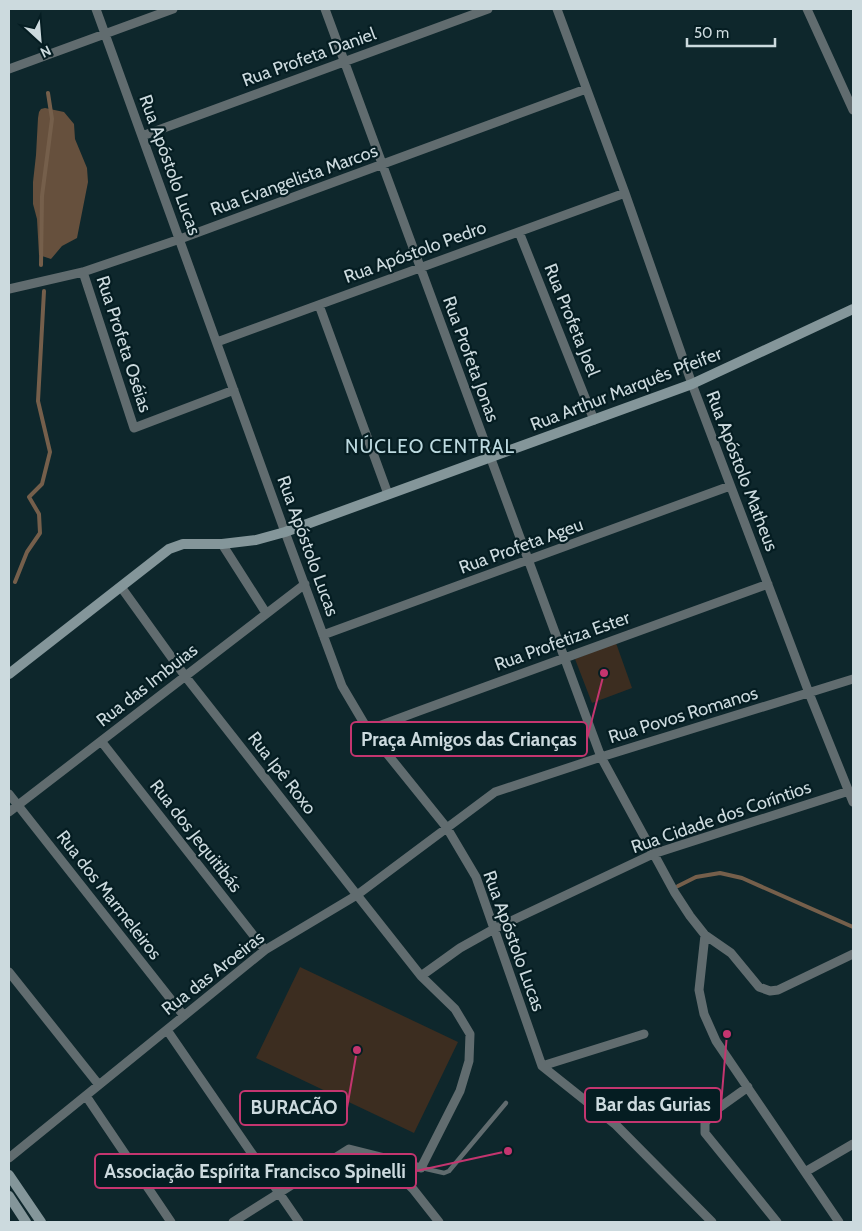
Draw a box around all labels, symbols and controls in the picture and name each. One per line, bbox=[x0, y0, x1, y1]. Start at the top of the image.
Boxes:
north arrow bbox=[15, 15, 65, 65]
scale bar bbox=[687, 15, 774, 47]
street label: Rua Profeta Daniel bbox=[239, 22, 380, 91]
text: 50 m bbox=[694, 24, 729, 42]
text: N bbox=[37, 41, 54, 62]
street label: Rua Apóstolo Lucas bbox=[134, 92, 206, 238]
street label: Rua Evangelista Marcos bbox=[207, 140, 381, 220]
street label: Rua Apóstolo Pedro bbox=[341, 216, 489, 288]
street label: Rua Profeta Joel bbox=[539, 260, 605, 380]
street label: Rua Profeta Oséias bbox=[92, 273, 156, 415]
street label: Rua Profeta Jonas bbox=[438, 293, 504, 425]
street label: Rua Arthur Marquês Pfeifer bbox=[527, 342, 725, 436]
street label: Rua Apóstolo Matheus bbox=[701, 388, 783, 554]
district label: NÚCLEO CENTRAL bbox=[345, 434, 515, 458]
street label: Rua Apóstolo Lucas bbox=[272, 473, 344, 619]
street label: Rua Profeta Ageu bbox=[456, 513, 586, 579]
street label: Rua Profetiza Ester bbox=[491, 606, 633, 676]
street label: Rua das Imbuias bbox=[92, 639, 202, 731]
street label: Rua Povos Romanos bbox=[606, 682, 760, 748]
callout: Praça Amigos das Crianças bbox=[351, 722, 587, 756]
street label: Rua Ipê Roxo bbox=[243, 727, 321, 819]
text: Praça Amigos das Crianças bbox=[361, 728, 577, 751]
street label: Rua dos Jequitibás bbox=[145, 775, 247, 897]
street label: Rua Cidade dos Coríntios bbox=[628, 776, 814, 858]
street label: Rua dos Marmeleiros bbox=[52, 826, 166, 964]
street label: Rua Apóstolo Lucas bbox=[478, 868, 550, 1014]
street label: Rua das Aroeiras bbox=[157, 926, 269, 1020]
callout: Bar das Gurias bbox=[585, 1088, 721, 1122]
callout: BURACÃO bbox=[240, 1091, 347, 1125]
text: Bar das Gurias bbox=[595, 1093, 711, 1116]
text: BURACÃO bbox=[251, 1096, 337, 1119]
callout: Associação Espírita Francisco Spinelli bbox=[95, 1154, 416, 1188]
text: Associação Espírita Francisco Spinelli bbox=[104, 1160, 406, 1183]

